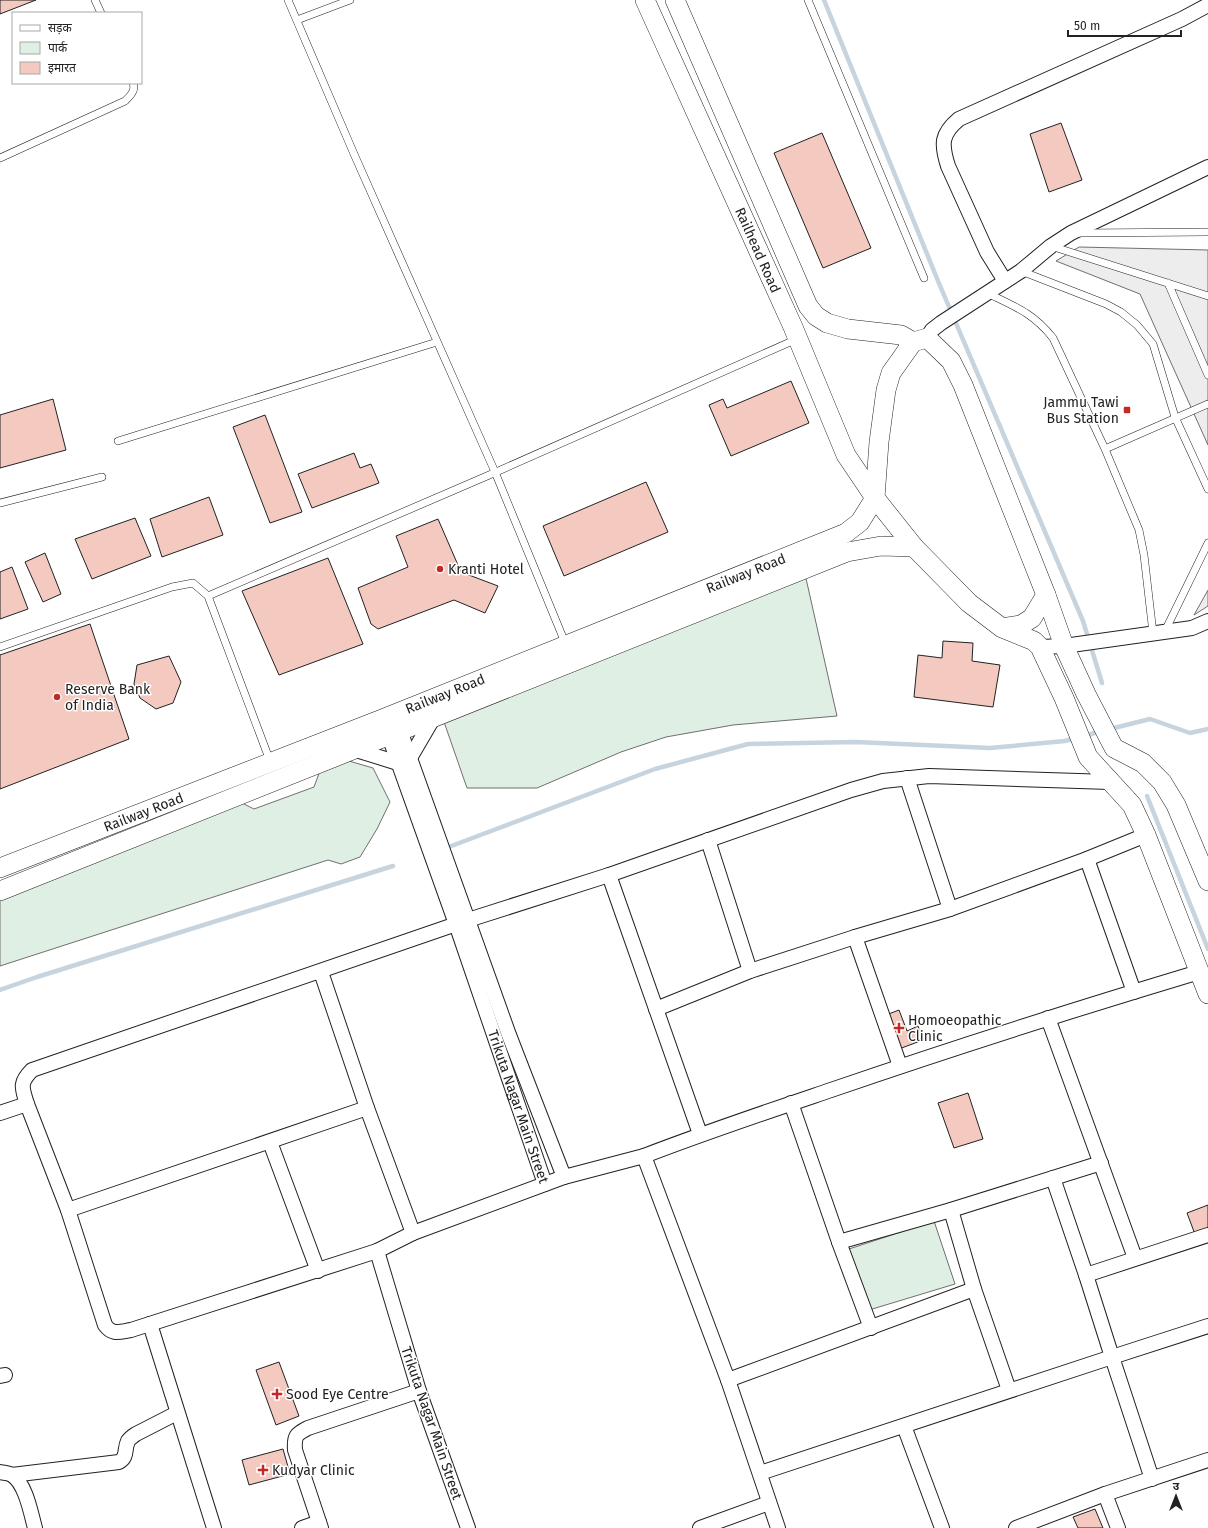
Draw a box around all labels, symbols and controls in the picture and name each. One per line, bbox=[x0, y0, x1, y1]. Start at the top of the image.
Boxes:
legend bbox=[12, 12, 142, 84]
scale bar bbox=[1068, 12, 1181, 38]
text: 50 m bbox=[1074, 19, 1100, 33]
text: सड़क bbox=[48, 21, 73, 35]
text: पार्क bbox=[48, 41, 68, 55]
text: इमारत bbox=[48, 61, 77, 75]
street label: Railhead Road bbox=[731, 205, 784, 296]
place label: Jammu Tawi Bus Station bbox=[1043, 394, 1119, 427]
marker: Jammu Tawi Bus Station bbox=[1122, 405, 1132, 415]
street label: Railway Road bbox=[704, 550, 788, 597]
place label: Kranti Hotel bbox=[448, 561, 524, 578]
marker: Kranti Hotel bbox=[435, 564, 445, 574]
street label: Railway Road bbox=[403, 671, 488, 718]
place label: Reserve Bank of India bbox=[65, 681, 151, 714]
marker: Reserve Bank of India bbox=[52, 692, 62, 702]
street label: Railway Road bbox=[101, 789, 186, 836]
place label: Homoeopathic Clinic bbox=[908, 1012, 1002, 1045]
marker: Homoeopathic Clinic bbox=[893, 1022, 905, 1034]
street label: Trikuta Nagar Main Street bbox=[484, 1028, 552, 1186]
street label: Trikuta Nagar Main Street bbox=[397, 1344, 466, 1503]
place label: Sood Eye Centre bbox=[286, 1386, 389, 1403]
marker: Sood Eye Centre bbox=[271, 1388, 283, 1400]
place label: Kudyar Clinic bbox=[272, 1462, 355, 1479]
marker: Kudyar Clinic bbox=[257, 1464, 269, 1476]
north arrow bbox=[1156, 1476, 1196, 1516]
text: उ bbox=[1173, 1480, 1180, 1493]

